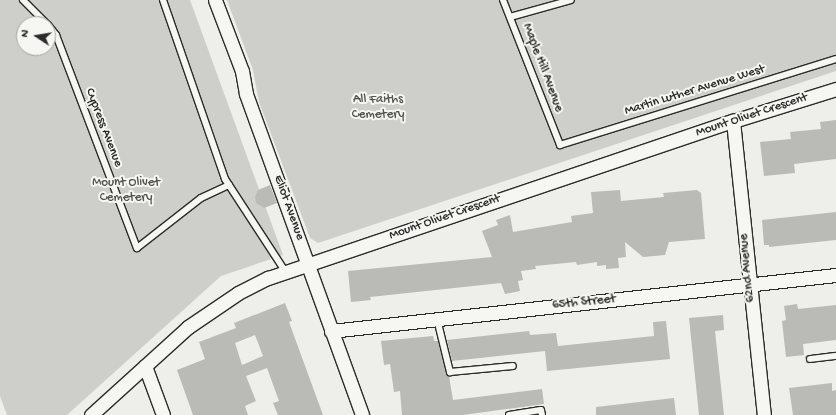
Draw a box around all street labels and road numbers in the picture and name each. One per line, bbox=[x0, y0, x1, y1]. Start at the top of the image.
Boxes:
street label: Maple Hill Avenue bbox=[518, 22, 566, 114]
street label: Martin Luther Avenue West bbox=[623, 62, 767, 120]
street label: Cypress Avenue bbox=[81, 87, 125, 169]
street label: Mount Olivet Crescent bbox=[694, 91, 810, 141]
street label: Eliot Avenue bbox=[269, 173, 307, 243]
street label: Mount Olivet Crescent bbox=[387, 192, 503, 244]
street label: 62nd Avenue bbox=[737, 233, 759, 303]
street label: 65th Street bbox=[552, 292, 616, 314]

